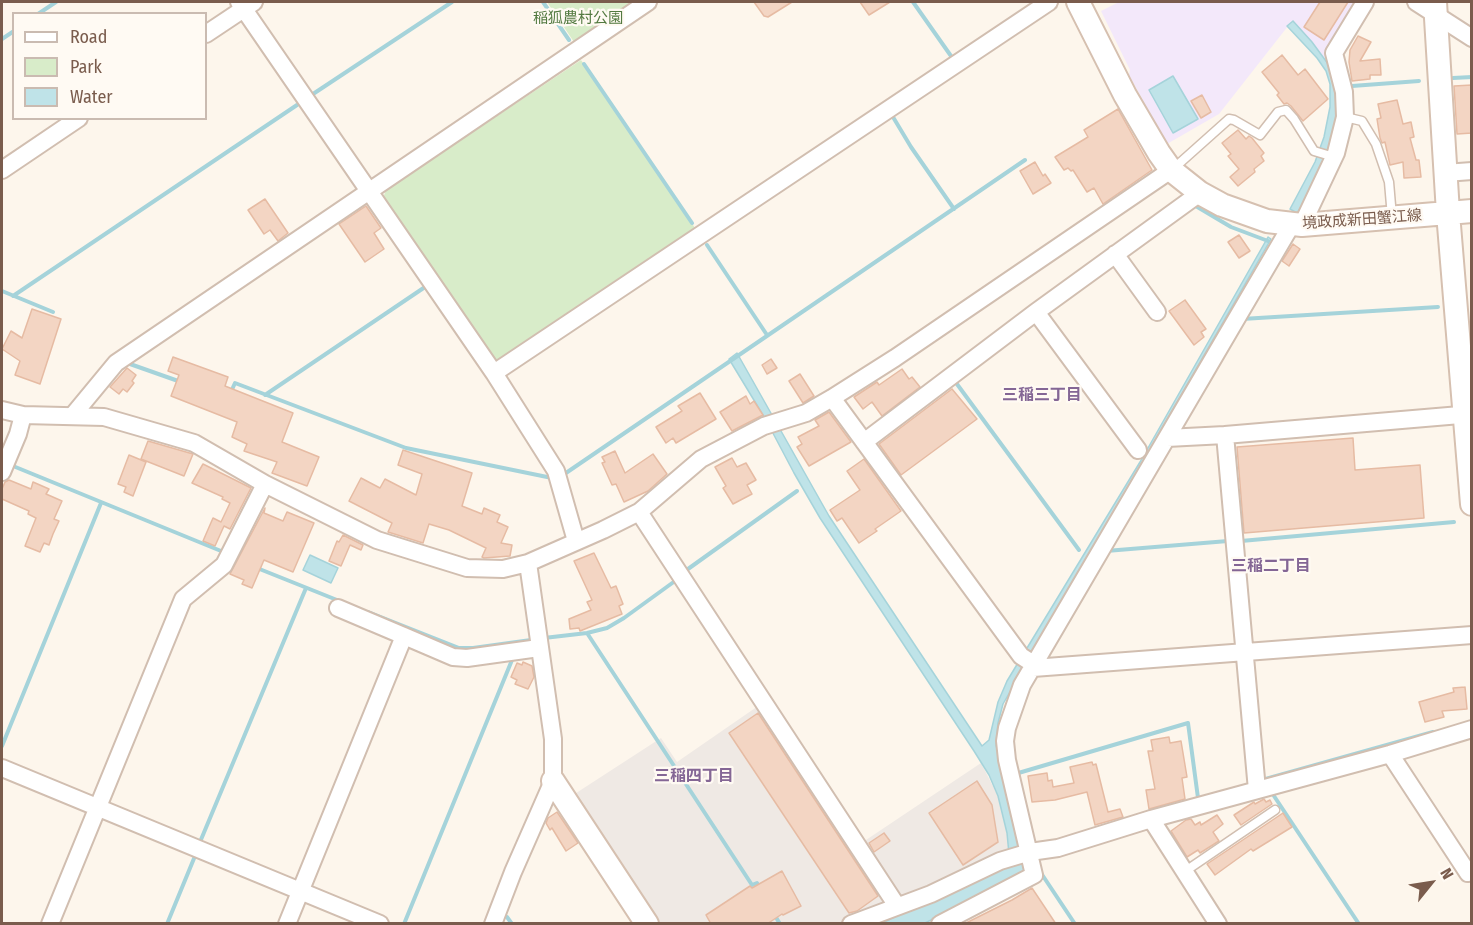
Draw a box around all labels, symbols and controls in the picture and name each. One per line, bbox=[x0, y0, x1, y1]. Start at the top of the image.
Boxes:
park label: 稲狐農村公園 bbox=[533, 10, 623, 28]
legend bbox=[12, 12, 207, 120]
text: Road bbox=[70, 26, 107, 48]
text: Park bbox=[70, 56, 102, 78]
text: Water bbox=[70, 86, 113, 108]
street label: 境政成新田蟹江線 bbox=[1302, 207, 1422, 233]
district label: 三稲三丁目 bbox=[1002, 386, 1082, 406]
district label: 三稲二丁目 bbox=[1231, 557, 1311, 577]
district label: 三稲四丁目 bbox=[654, 767, 734, 787]
north arrow bbox=[1401, 853, 1461, 913]
text: N bbox=[1436, 865, 1458, 883]

